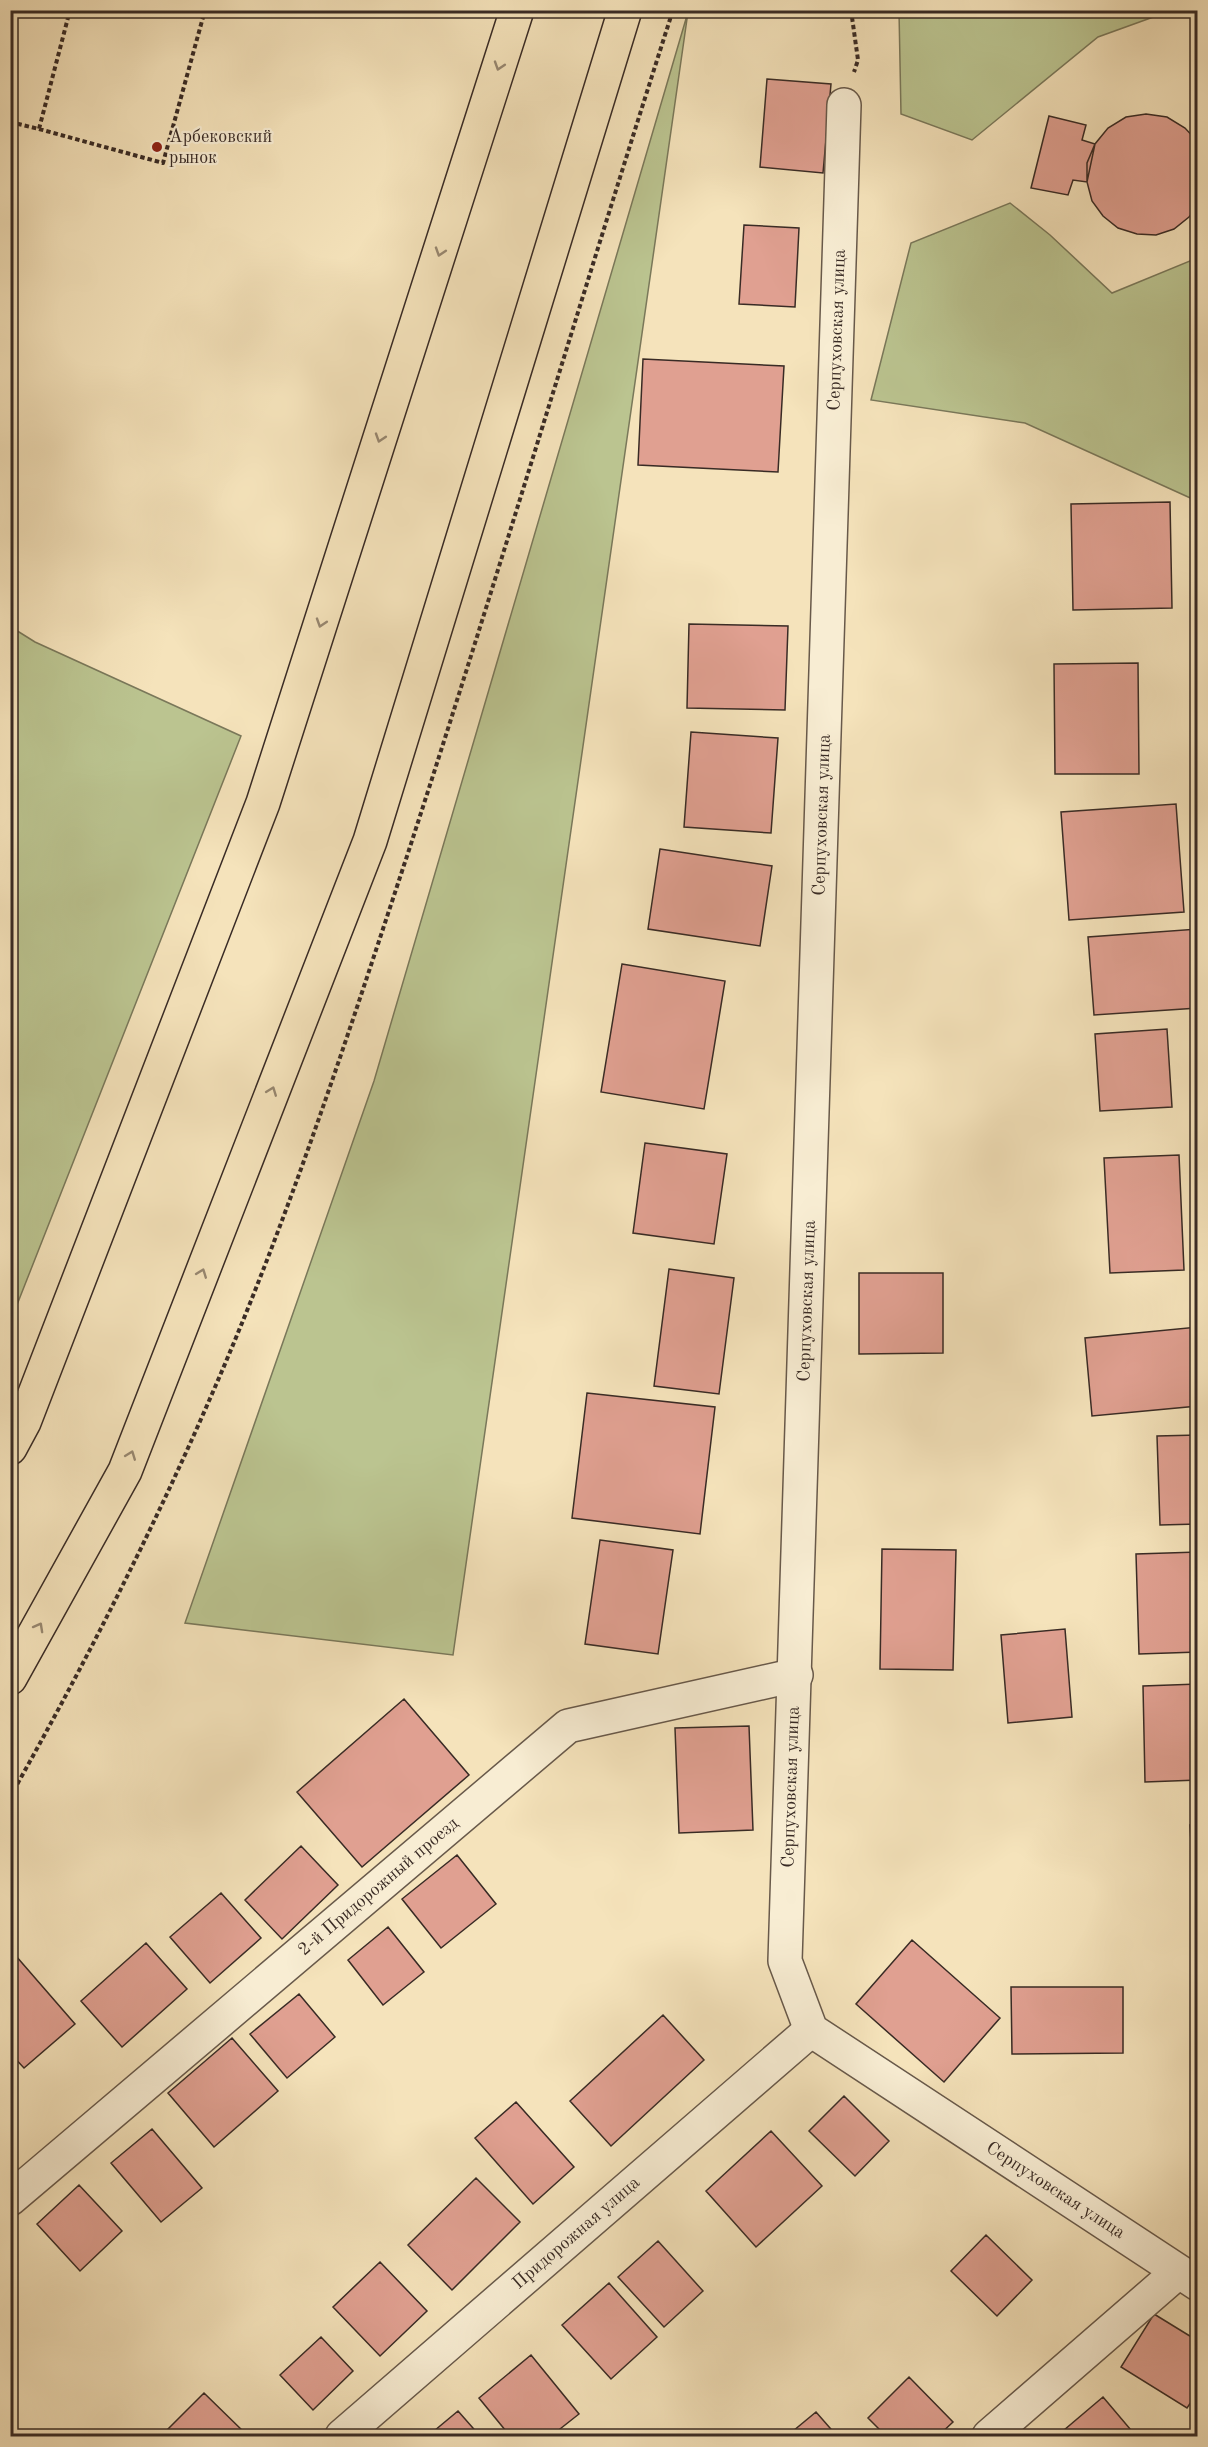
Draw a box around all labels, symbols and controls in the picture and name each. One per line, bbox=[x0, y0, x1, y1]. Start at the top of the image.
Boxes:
one-way arrow bbox=[494, 60, 506, 71]
place label: Арбековский рынок bbox=[169, 128, 272, 167]
marker: Арбековский рынок bbox=[150, 140, 164, 154]
one-way arrow bbox=[434, 246, 447, 257]
street label: Серпуховская улица bbox=[825, 249, 849, 411]
one-way arrow bbox=[375, 432, 387, 443]
one-way arrow bbox=[316, 617, 328, 628]
street label: Серпуховская улица bbox=[810, 734, 834, 896]
one-way arrow bbox=[265, 1087, 277, 1098]
street label: Серпуховская улица bbox=[795, 1220, 819, 1382]
one-way arrow bbox=[194, 1268, 207, 1279]
one-way arrow bbox=[124, 1450, 136, 1461]
one-way arrow bbox=[32, 1622, 43, 1633]
street label: Серпуховская улица bbox=[779, 1706, 803, 1868]
street label: 2-й Придорожный проезд bbox=[295, 1814, 462, 1959]
street label: Серпуховская улица bbox=[983, 2138, 1128, 2242]
street label: Придорожная улица bbox=[509, 2173, 643, 2293]

